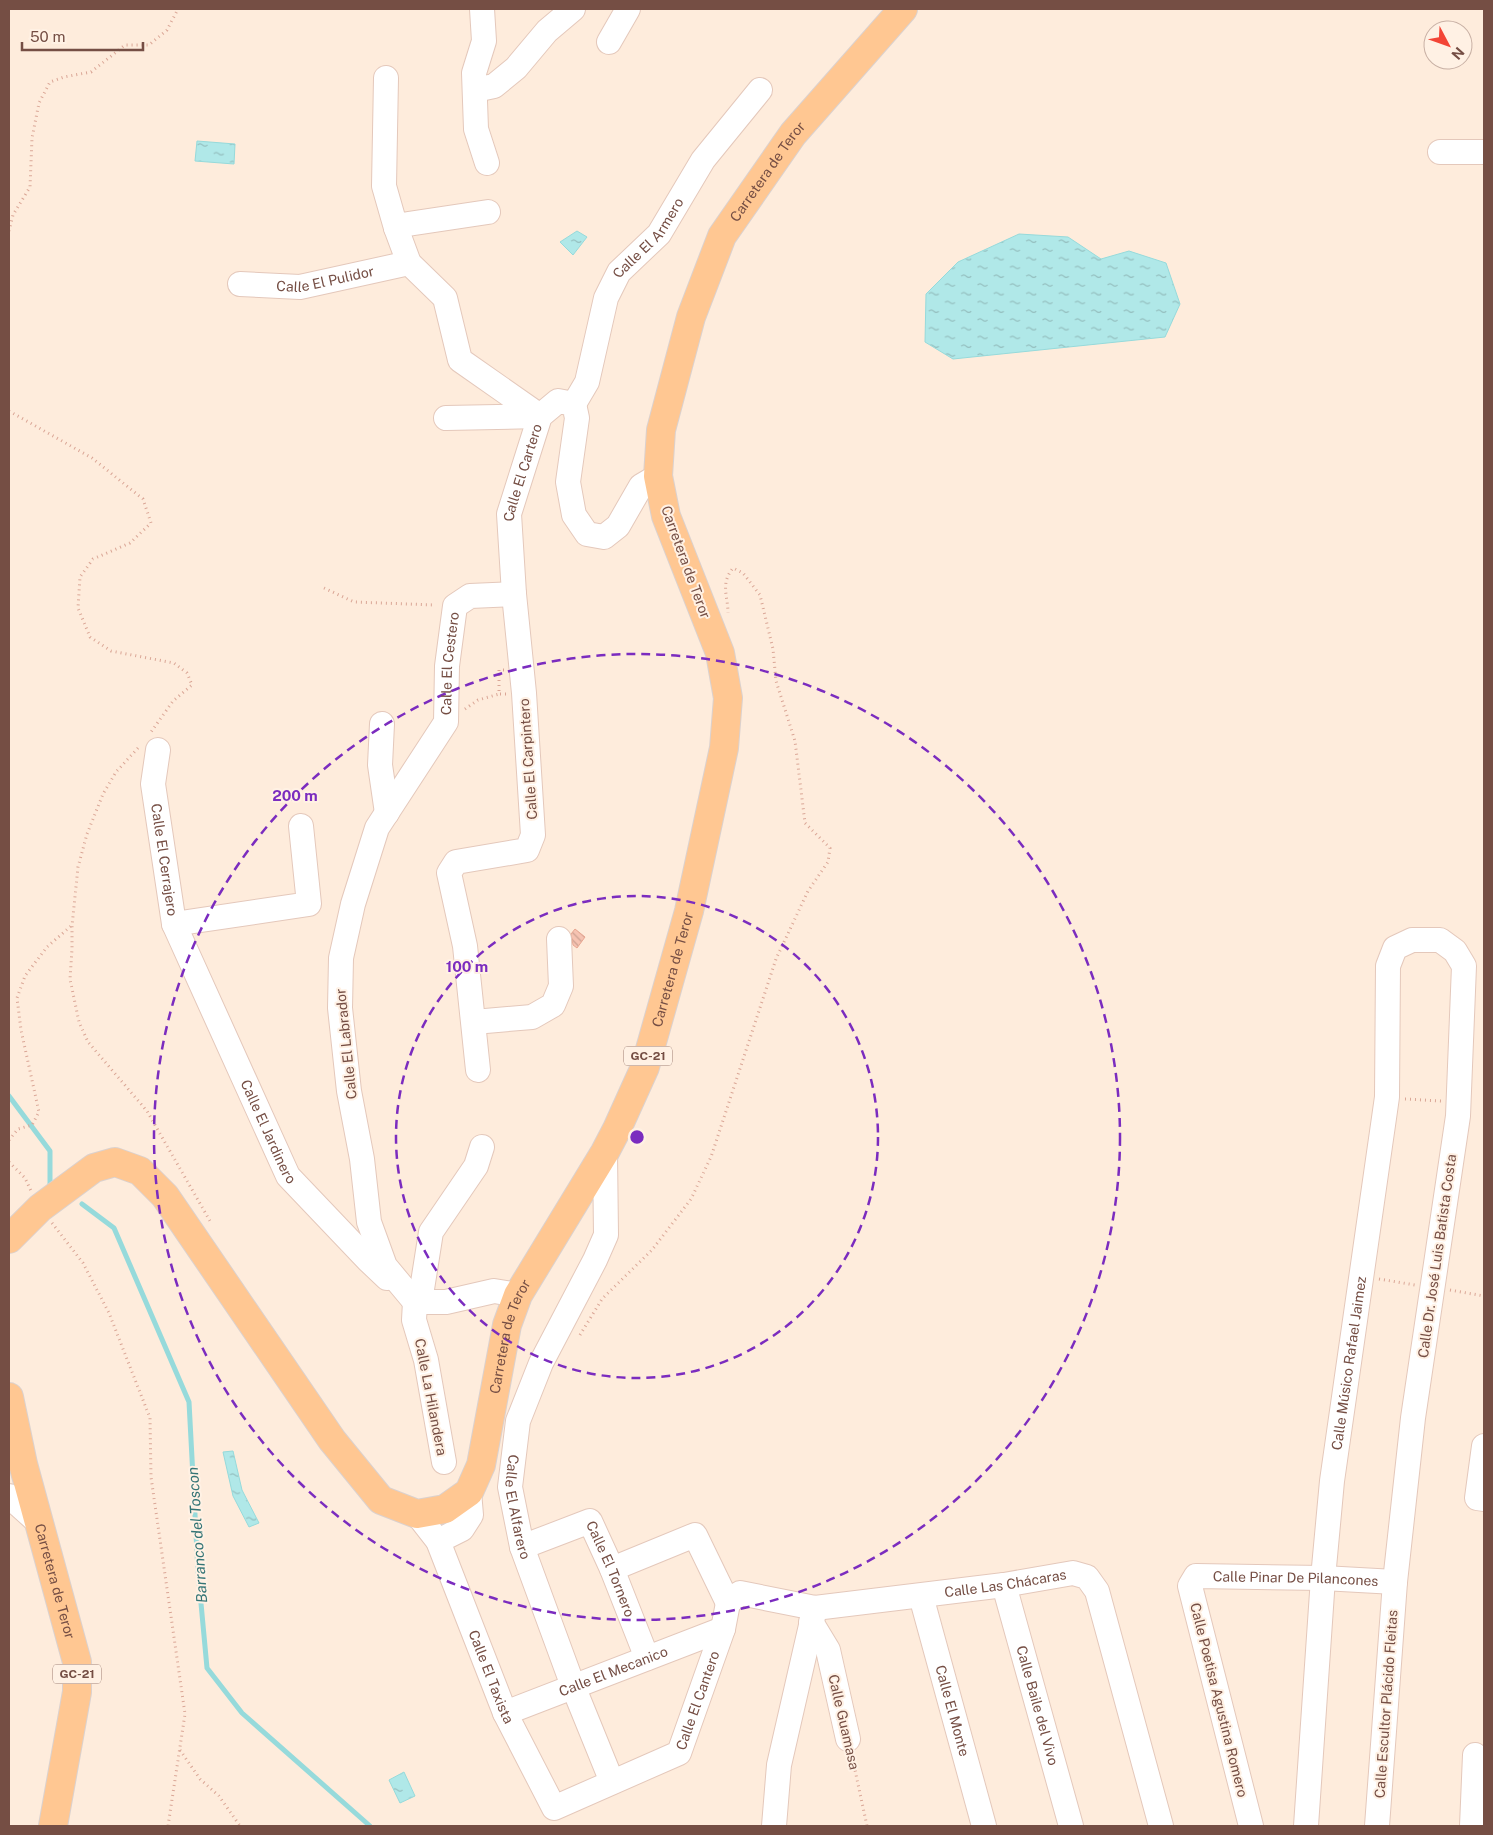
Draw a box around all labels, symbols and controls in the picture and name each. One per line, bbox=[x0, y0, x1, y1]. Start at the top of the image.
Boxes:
scale bar bbox=[22, 20, 144, 52]
north arrow bbox=[1423, 20, 1473, 70]
text: 50 m bbox=[30, 28, 65, 45]
text: N bbox=[1448, 44, 1467, 63]
street label: Carretera de Teror bbox=[727, 118, 808, 225]
street label: Calle El Armero bbox=[609, 195, 687, 280]
street label: Calle El Pulidor bbox=[276, 263, 375, 295]
street label: Calle El Cartero bbox=[501, 422, 545, 522]
street label: Carretera de Teror bbox=[658, 503, 714, 621]
street label: Calle El Cestero bbox=[438, 611, 462, 715]
street label: Calle El Carpintero bbox=[516, 698, 540, 820]
text: 200 m bbox=[272, 787, 318, 804]
street label: Calle El Cerrajero bbox=[148, 802, 181, 917]
street label: Carretera de Teror bbox=[649, 910, 696, 1029]
text: 100 m bbox=[446, 958, 488, 975]
street label: Calle El Labrador bbox=[332, 988, 360, 1100]
road number: GC-21 bbox=[624, 1046, 672, 1066]
street label: Calle El Jardinero bbox=[238, 1077, 299, 1187]
centre of rings bbox=[628, 1128, 646, 1146]
street label: Calle Dr. José Luis Batista Costa bbox=[1415, 1153, 1459, 1359]
street label: Calle Músico Rafael Jaimez bbox=[1329, 1275, 1369, 1451]
street label: Carretera de Teror bbox=[486, 1276, 534, 1395]
street label: Calle La Hilandera bbox=[412, 1337, 450, 1457]
street label: Calle El Alfarero bbox=[502, 1454, 534, 1562]
water label: Barranco del Toscon bbox=[184, 1466, 210, 1604]
street label: Calle El Tornero bbox=[583, 1518, 638, 1619]
street label: Carretera de Teror bbox=[32, 1522, 78, 1641]
street label: Calle Las Chácaras bbox=[943, 1566, 1068, 1600]
street label: Calle Pinar De Pilancones bbox=[1213, 1568, 1379, 1589]
street label: Calle Poetisa Agustina Romero bbox=[1187, 1601, 1251, 1799]
street label: Calle Escultor Plácido Fleitas bbox=[1371, 1609, 1401, 1799]
street label: Calle El Taxista bbox=[465, 1628, 517, 1726]
street label: Calle El Mecanico bbox=[557, 1643, 670, 1699]
street label: Calle Baile del Vivo bbox=[1013, 1644, 1062, 1767]
street label: Calle El Cantero bbox=[673, 1649, 723, 1752]
street label: Calle El Monte bbox=[932, 1663, 973, 1758]
road number: GC-21 bbox=[53, 1665, 101, 1684]
street label: Calle Guamasa bbox=[825, 1673, 863, 1771]

